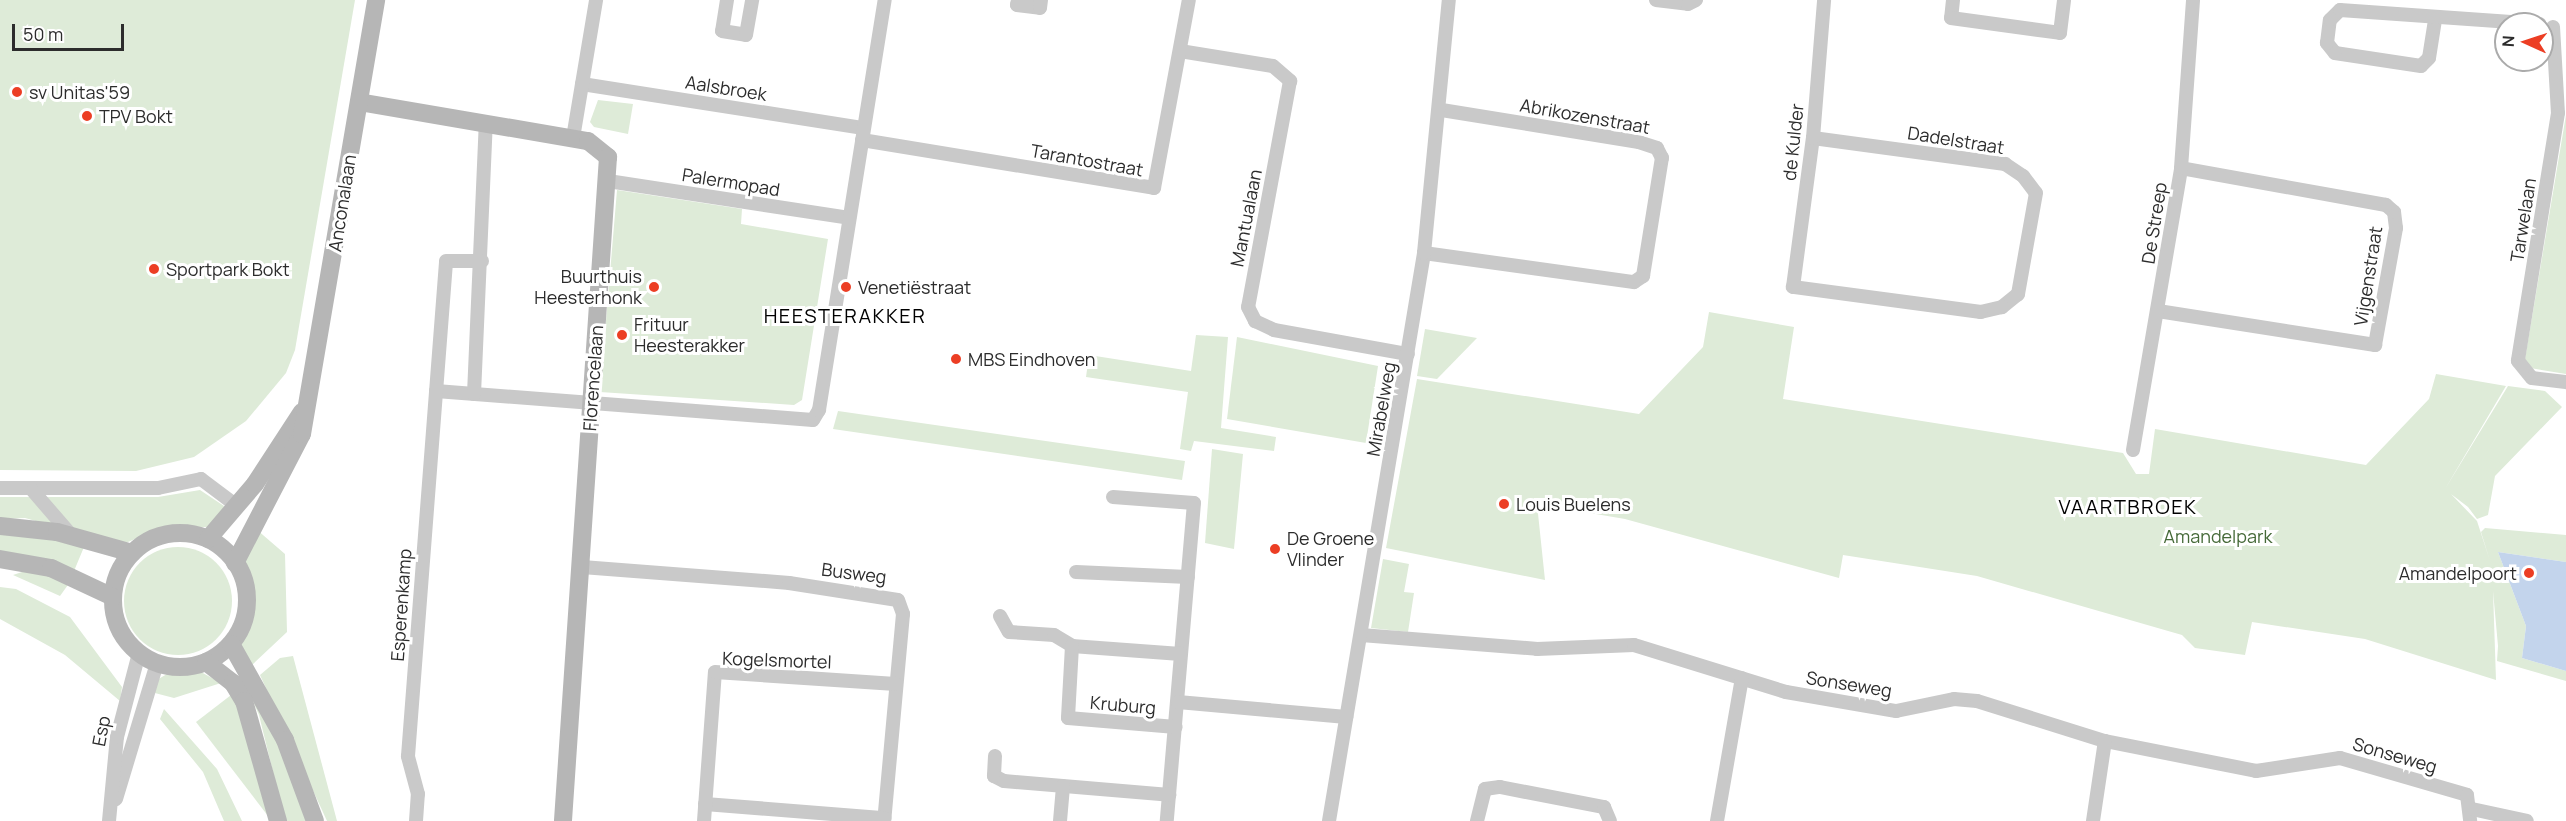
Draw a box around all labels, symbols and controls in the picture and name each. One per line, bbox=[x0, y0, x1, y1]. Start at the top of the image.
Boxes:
scale bar bbox=[15, 12, 128, 50]
north arrow bbox=[2494, 12, 2554, 72]
text: 50 m bbox=[23, 22, 63, 46]
text: N bbox=[2497, 35, 2519, 47]
street label: Aalsbroek bbox=[684, 71, 768, 105]
place label: sv Unitas'59 bbox=[29, 81, 130, 103]
marker: sv Unitas'59 bbox=[10, 85, 24, 99]
street label: Abrikozenstraat bbox=[1518, 94, 1652, 138]
street label: de Kulder bbox=[1778, 102, 1808, 182]
place label: TPV Bokt bbox=[99, 105, 173, 127]
marker: TPV Bokt bbox=[80, 109, 94, 123]
street label: Dadelstraat bbox=[1906, 122, 2006, 158]
street label: Tarantostraat bbox=[1029, 139, 1145, 181]
street label: Anconalaan bbox=[324, 153, 360, 253]
street label: Palermopad bbox=[681, 164, 781, 200]
street label: Mantualaan bbox=[1226, 168, 1266, 268]
street label: Tarwelaan bbox=[2506, 176, 2540, 264]
street label: De Streep bbox=[2137, 181, 2171, 265]
street label: Vijgenstraat bbox=[2349, 225, 2387, 327]
place label: Sportpark Bokt bbox=[166, 258, 290, 280]
marker: Sportpark Bokt bbox=[147, 262, 161, 276]
place label: Buurthuis Heesterhonk bbox=[534, 266, 642, 308]
place label: Venetiëstraat bbox=[858, 276, 971, 298]
marker: Buurthuis Heesterhonk bbox=[647, 280, 661, 294]
marker: Venetiëstraat bbox=[839, 280, 853, 294]
district label: HEESTERAKKER bbox=[764, 303, 926, 327]
place label: Frituur Heesterakker bbox=[634, 314, 745, 356]
street label: Florencelaan bbox=[579, 324, 607, 432]
marker: Frituur Heesterakker bbox=[615, 328, 629, 342]
place label: MBS Eindhoven bbox=[968, 348, 1095, 370]
marker: MBS Eindhoven bbox=[949, 352, 963, 366]
street label: Mirabelweg bbox=[1362, 360, 1400, 458]
place label: Louis Buelens bbox=[1516, 493, 1631, 515]
district label: VAARTBROEK bbox=[2059, 494, 2197, 518]
marker: Louis Buelens bbox=[1497, 497, 1511, 511]
park label: Amandelpark bbox=[2164, 525, 2272, 547]
place label: De Groene Vlinder bbox=[1287, 528, 1374, 570]
marker: De Groene Vlinder bbox=[1268, 542, 1282, 556]
street label: Esperenkamp bbox=[386, 548, 416, 662]
street label: Busweg bbox=[820, 558, 888, 588]
place label: Amandelpoort bbox=[2399, 562, 2517, 584]
marker: Amandelpoort bbox=[2522, 566, 2536, 580]
street label: Kogelsmortel bbox=[722, 647, 832, 673]
street label: Sonseweg bbox=[1805, 667, 1893, 701]
street label: Kruburg bbox=[1089, 691, 1157, 719]
street label: Esp bbox=[88, 714, 114, 748]
street label: Sonseweg bbox=[2350, 733, 2440, 777]

